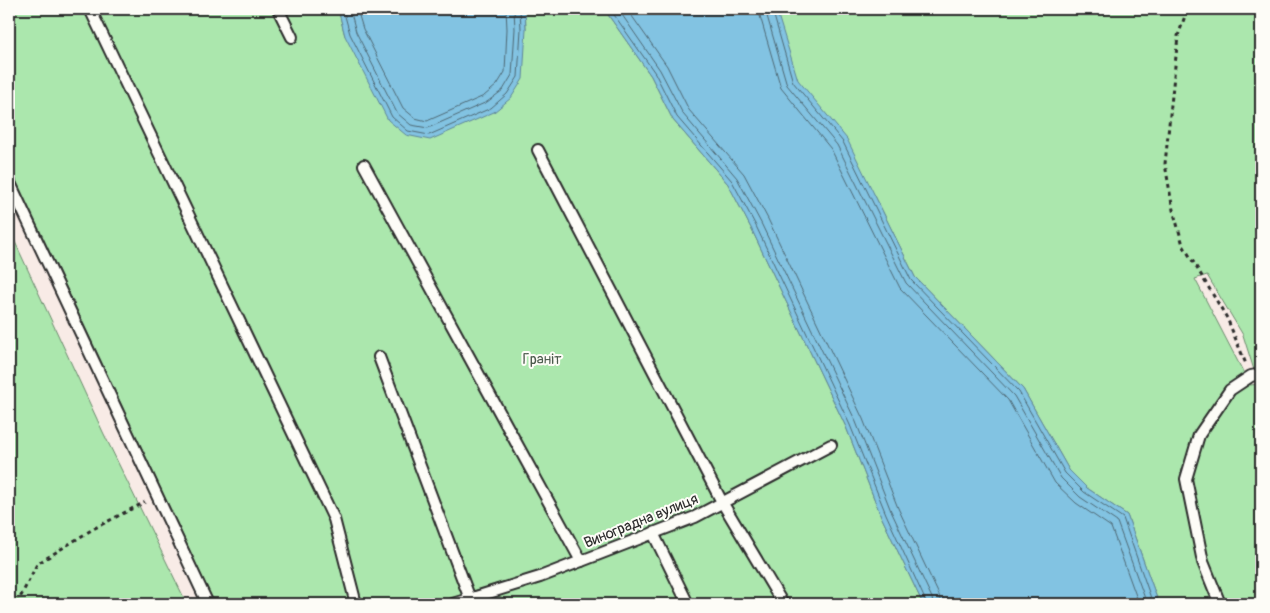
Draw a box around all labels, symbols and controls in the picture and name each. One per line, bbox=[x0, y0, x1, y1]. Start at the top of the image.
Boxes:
park label: Граніт bbox=[523, 350, 562, 369]
street label: Виноградна вулиця bbox=[581, 489, 701, 553]

